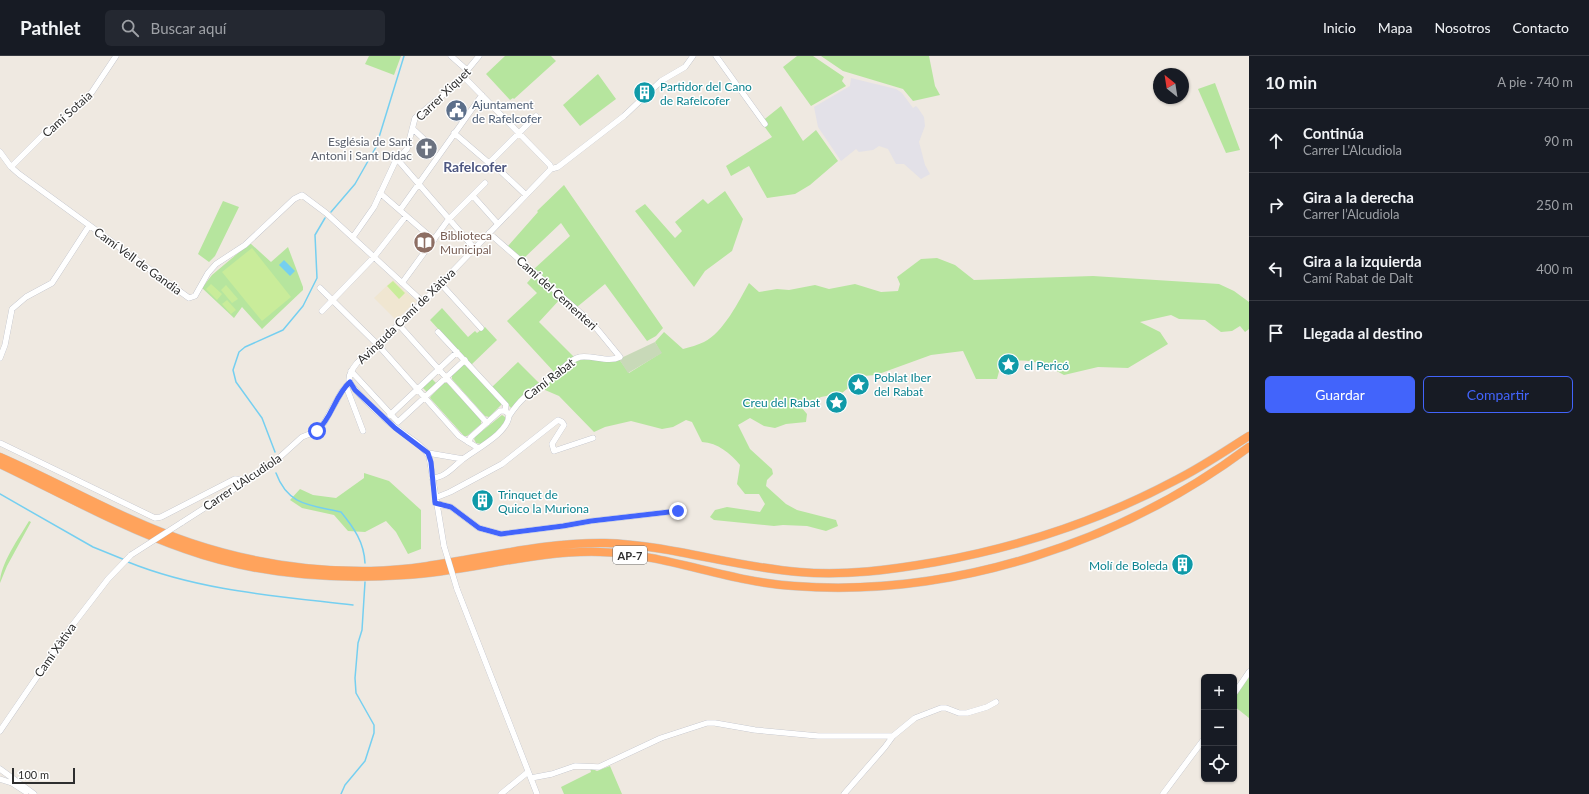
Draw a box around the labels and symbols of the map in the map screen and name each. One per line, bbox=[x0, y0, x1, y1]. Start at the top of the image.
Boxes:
street label: Carrer Xiquet bbox=[412, 64, 474, 124]
north arrow bbox=[1153, 68, 1189, 104]
place label: Partidor del Cano de Rafelcofer bbox=[660, 79, 752, 108]
building icon: Partidor del Cano de Rafelcofer bbox=[632, 80, 658, 106]
street label: Camí Sotaia bbox=[39, 88, 95, 140]
place label: Ajuntament de Rafelcofer bbox=[472, 97, 542, 126]
public building icon: Ajuntament de Rafelcofer bbox=[444, 98, 470, 124]
place label: Església de Sant Antoni i Sant Dídac bbox=[311, 134, 413, 163]
church icon: Església de Sant Antoni i Sant Dídac bbox=[414, 135, 440, 161]
district label: Rafelcofer bbox=[443, 158, 508, 175]
street label: Camí Vell de Gandia bbox=[91, 224, 185, 298]
place label: Biblioteca Municipal bbox=[440, 228, 492, 257]
library icon: Biblioteca Municipal bbox=[411, 229, 437, 255]
street label: Camí del Cementeri bbox=[513, 253, 601, 333]
street label: Avinguda Camí de Xàtiva bbox=[354, 265, 458, 367]
place icon: el Pericó bbox=[996, 352, 1022, 378]
street label: Camí Rabat bbox=[520, 355, 578, 403]
place label: el Pericó bbox=[1024, 358, 1069, 373]
place label: Poblat Iber del Rabat bbox=[874, 370, 932, 399]
place icon: Poblat Iber del Rabat bbox=[846, 371, 872, 397]
place icon: Creu del Rabat bbox=[823, 389, 849, 415]
place label: Creu del Rabat bbox=[743, 395, 821, 410]
route start bbox=[308, 422, 326, 440]
street label: Carrer L'Alcudiola bbox=[200, 450, 284, 514]
place label: Trinquet de Quico la Muriona bbox=[498, 487, 589, 516]
building icon: Trinquet de Quico la Muriona bbox=[469, 488, 495, 514]
route end bbox=[669, 502, 687, 520]
road number: AP-7 bbox=[613, 546, 647, 564]
building icon: Molí de Boleda bbox=[1170, 552, 1196, 578]
place label: Molí de Boleda bbox=[1089, 558, 1168, 573]
street label: Camí Xàtiva bbox=[31, 620, 79, 680]
scale bar bbox=[12, 766, 75, 785]

